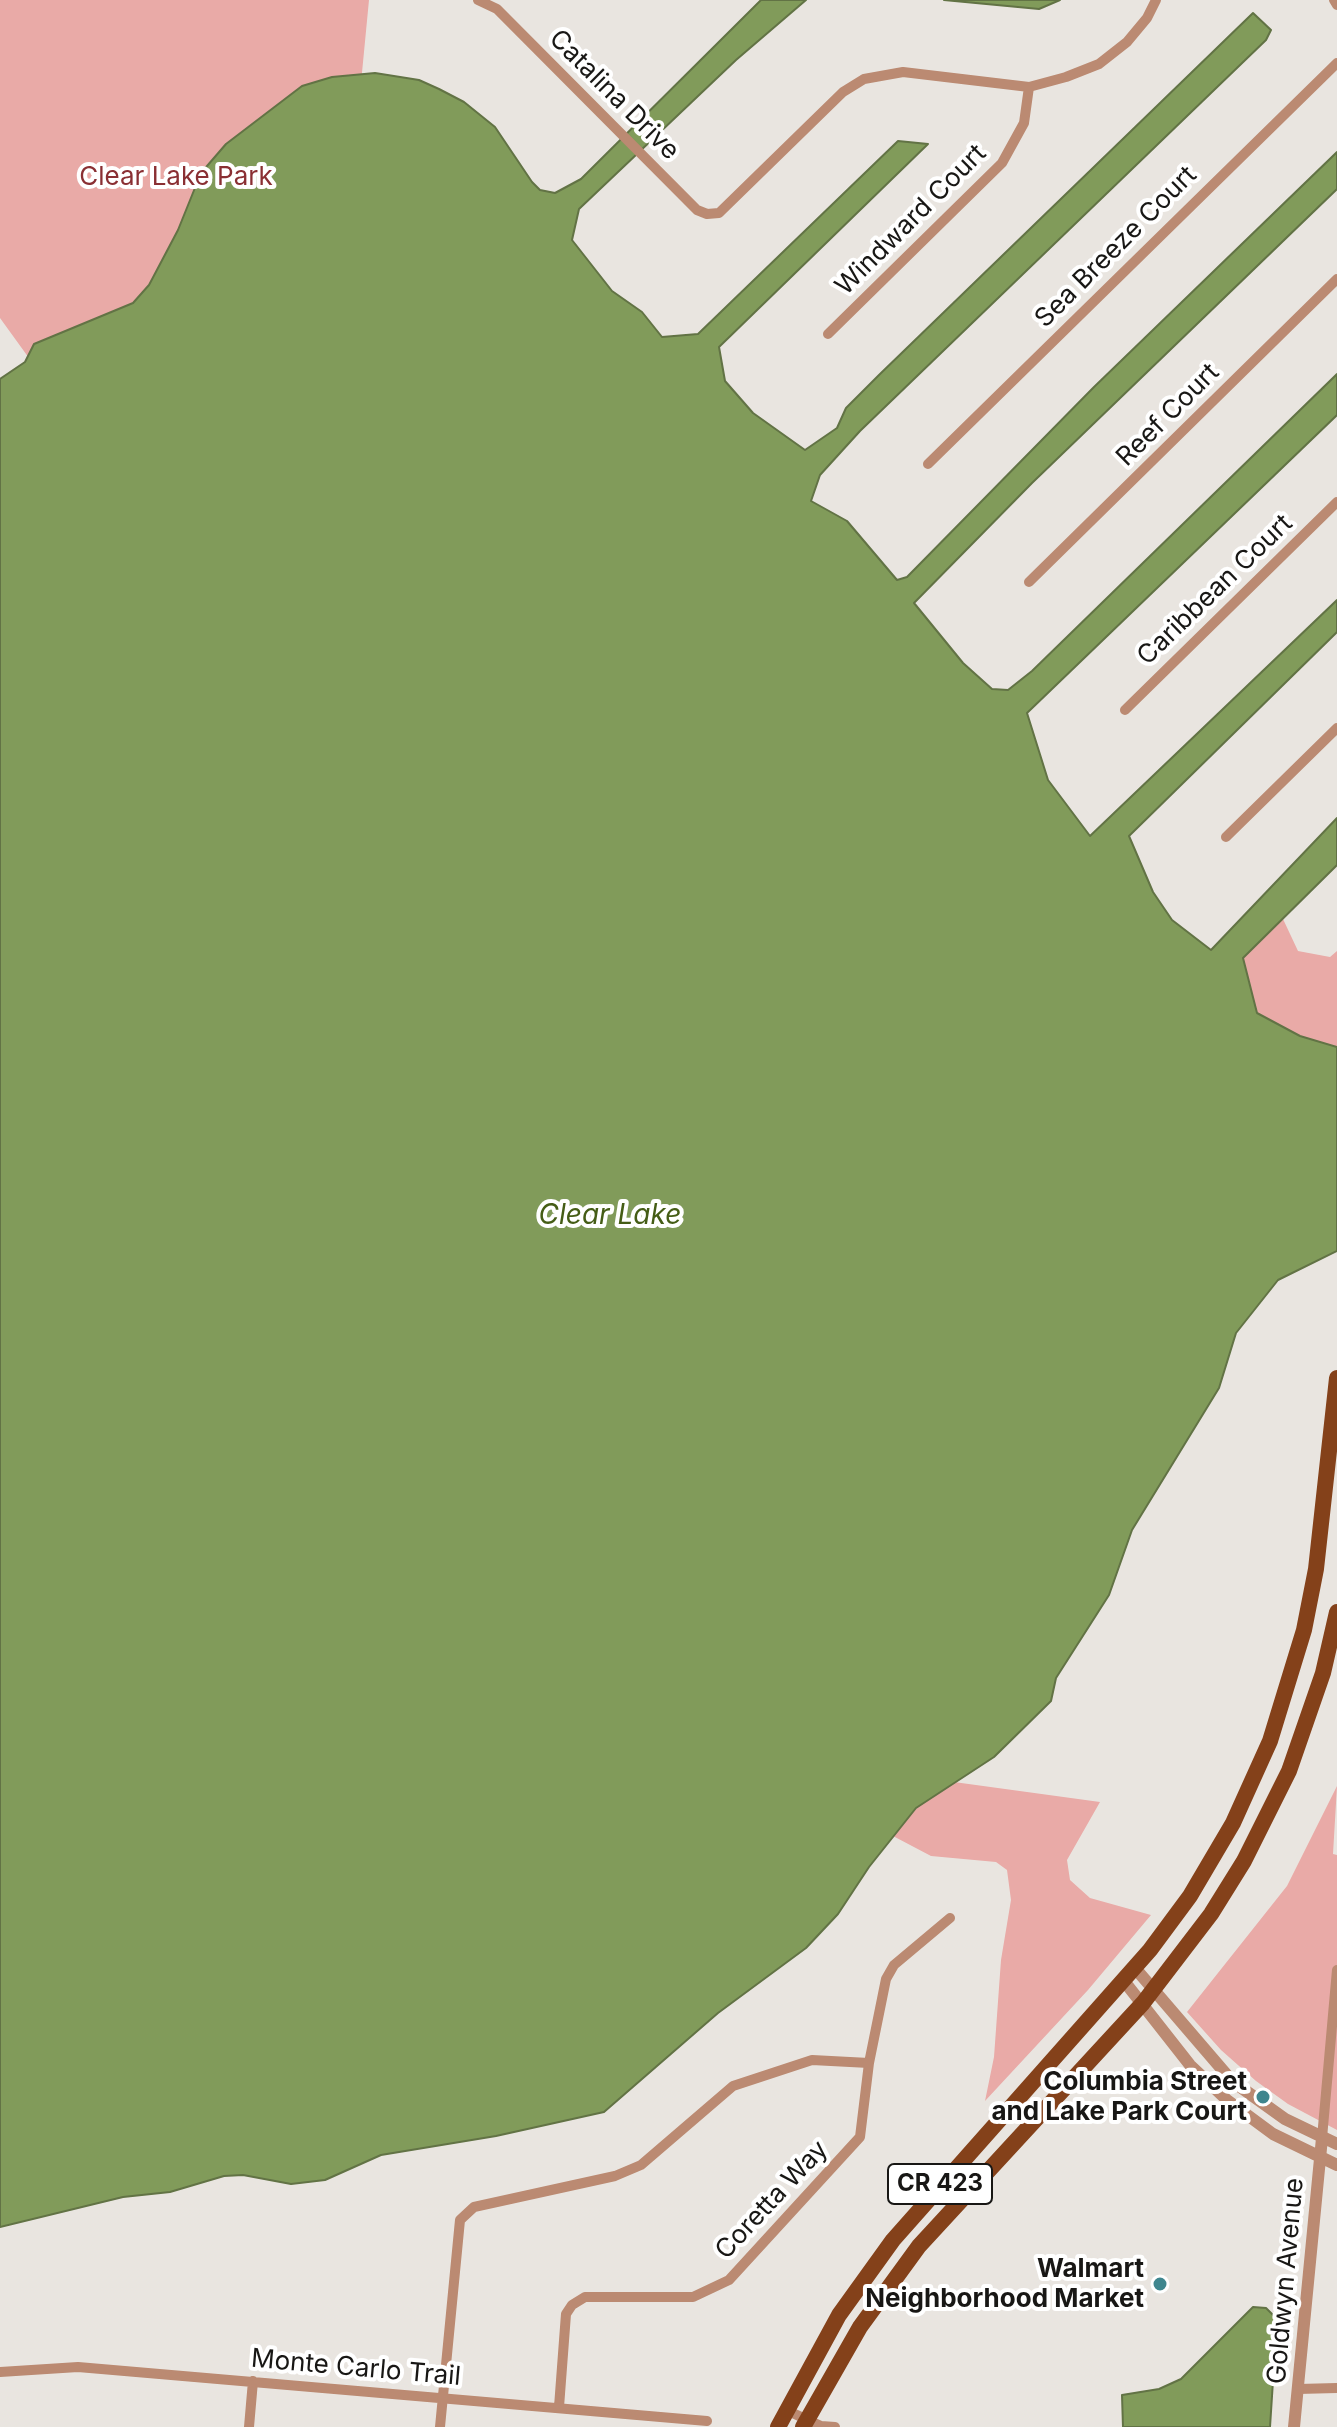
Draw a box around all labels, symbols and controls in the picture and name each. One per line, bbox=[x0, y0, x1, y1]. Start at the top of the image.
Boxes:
street label: Catalina Drive bbox=[542, 23, 686, 167]
street label: Windward Court bbox=[829, 138, 993, 302]
street label: Sea Breeze Court bbox=[1029, 160, 1203, 334]
park label: Clear Lake Park bbox=[79, 161, 273, 193]
street label: Reef Court bbox=[1110, 357, 1226, 473]
street label: Caribbean Court bbox=[1131, 508, 1299, 672]
water label: Clear Lake bbox=[539, 1199, 681, 1233]
place label: Columbia Street and Lake Park Court bbox=[991, 2066, 1247, 2128]
marker: Columbia Street and Lake Park Court bbox=[1254, 2088, 1272, 2106]
street label: Coretta Way bbox=[709, 2134, 835, 2266]
road number: CR 423 bbox=[888, 2164, 992, 2204]
street label: Goldwyn Avenue bbox=[1261, 2176, 1311, 2386]
place label: Walmart Neighborhood Market bbox=[865, 2253, 1144, 2314]
marker: Walmart Neighborhood Market bbox=[1151, 2275, 1169, 2293]
street label: Monte Carlo Trail bbox=[250, 2343, 462, 2393]

